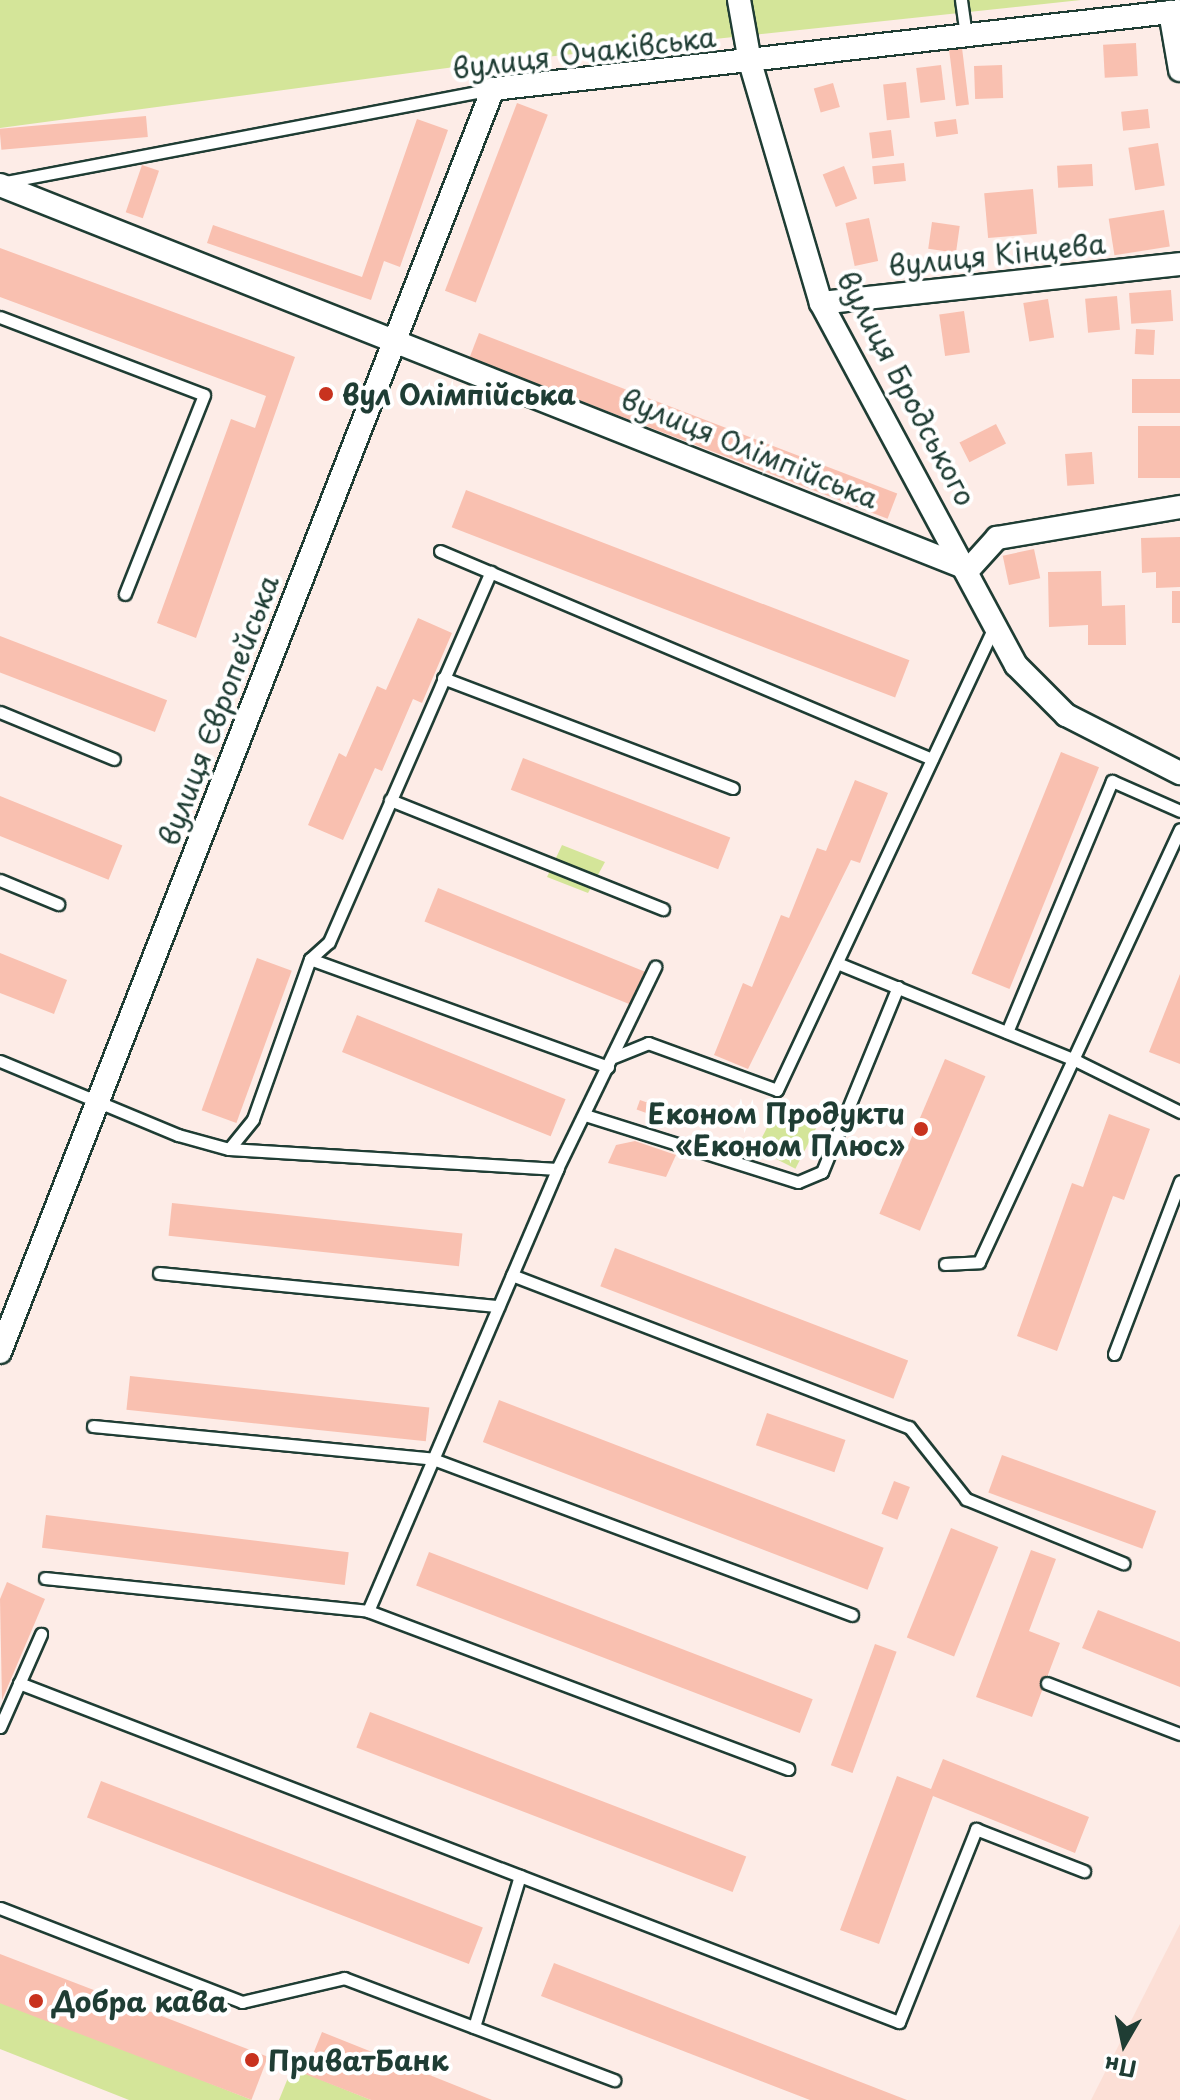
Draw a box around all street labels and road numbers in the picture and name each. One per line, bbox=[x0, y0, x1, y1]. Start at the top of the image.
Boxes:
street label: вулиця Очаківська bbox=[451, 19, 717, 85]
street label: вулиця Кінцева bbox=[887, 226, 1107, 282]
street label: вулиця Бродського bbox=[831, 265, 983, 511]
street label: вулиця Олімпійська bbox=[616, 381, 884, 515]
street label: вулиця Європейська bbox=[151, 570, 285, 850]

